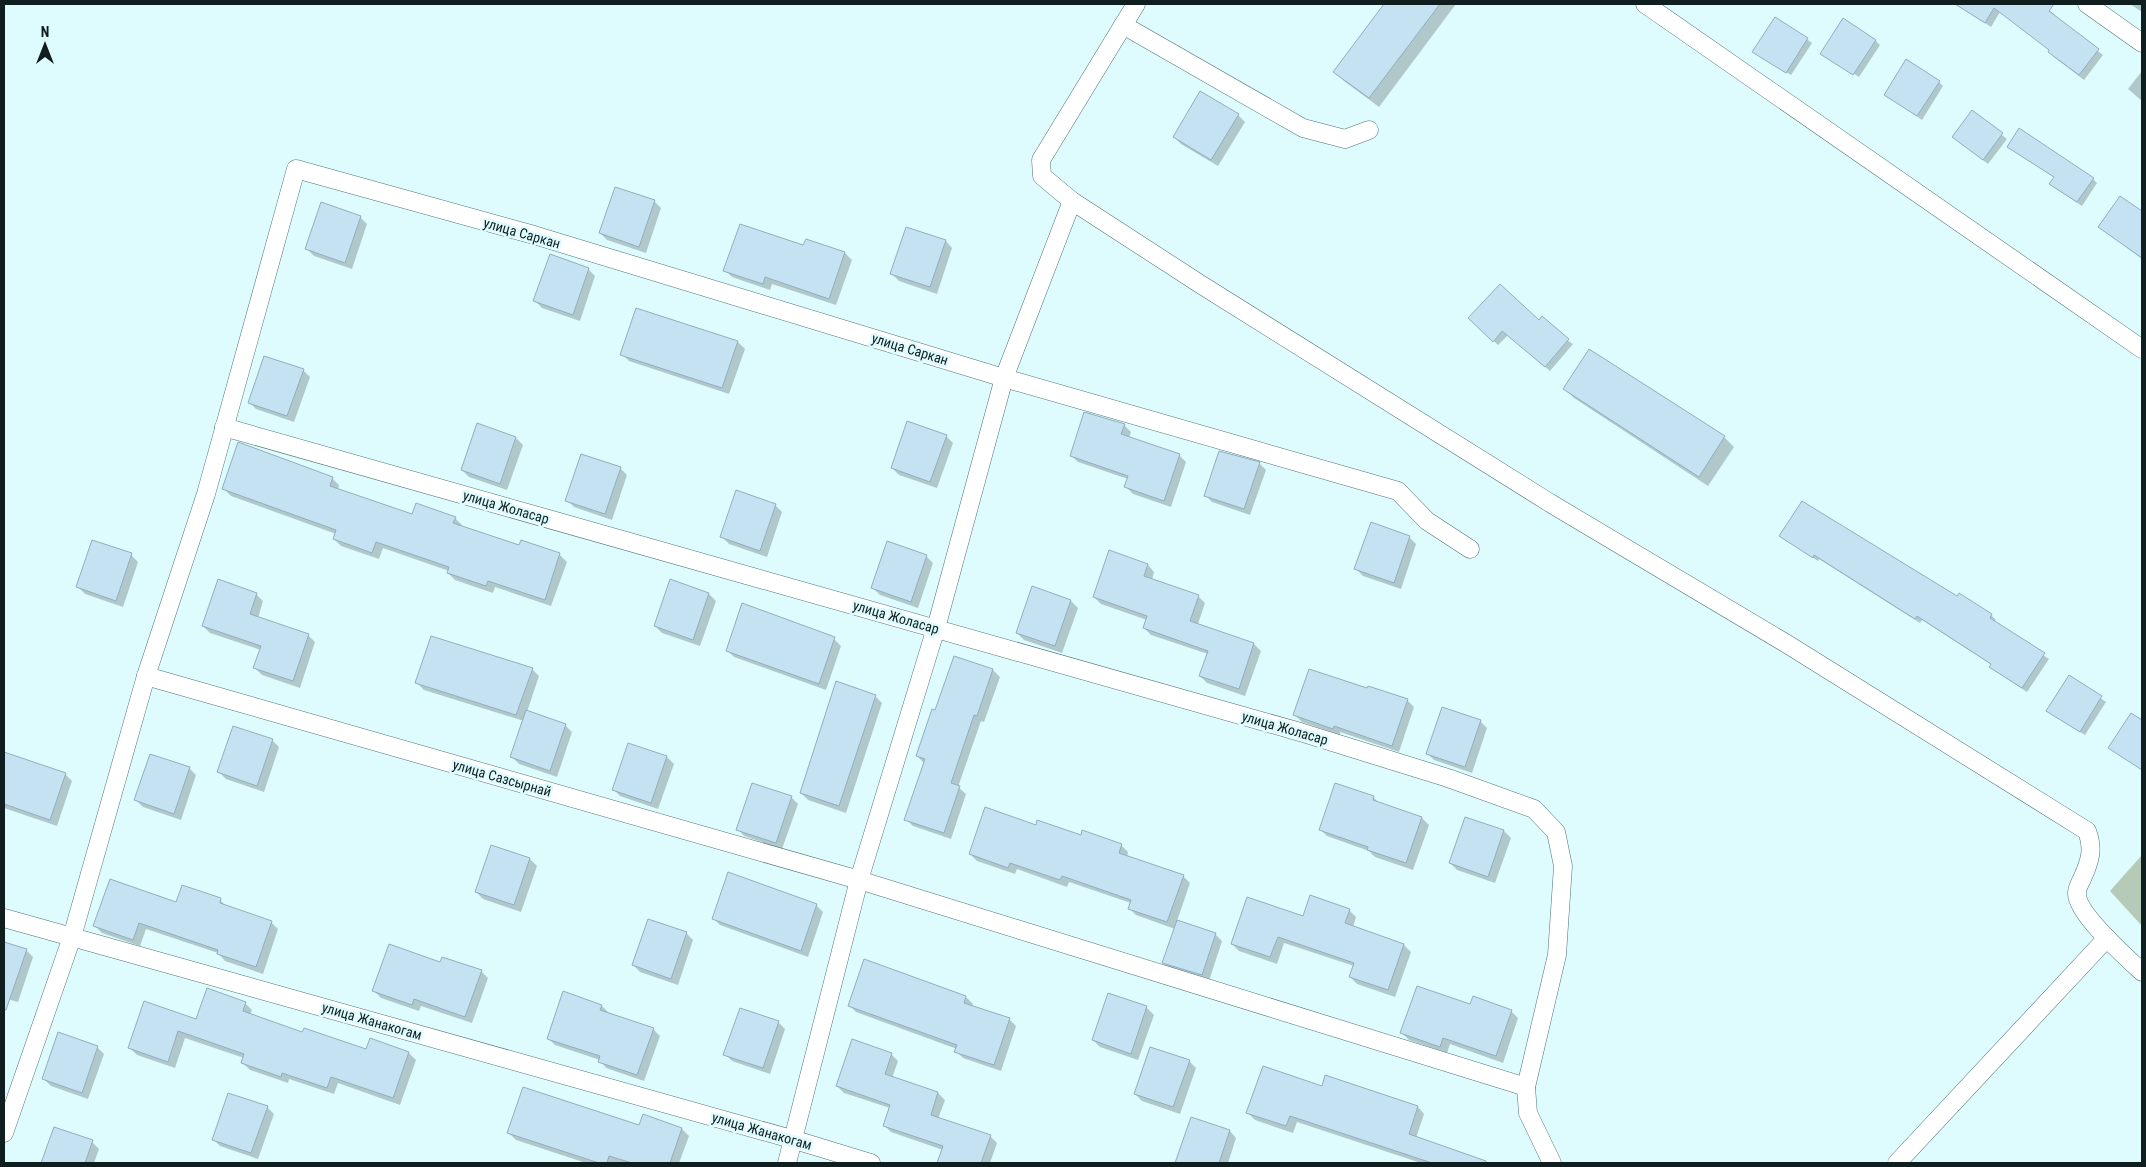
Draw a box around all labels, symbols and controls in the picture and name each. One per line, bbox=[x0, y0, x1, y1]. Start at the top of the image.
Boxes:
north arrow bbox=[20, 20, 70, 70]
text: N bbox=[41, 24, 49, 40]
street label: улица Саркан bbox=[482, 214, 562, 252]
street label: улица Саркан bbox=[870, 330, 950, 368]
street label: улица Жоласар bbox=[461, 487, 551, 527]
street label: улица Жоласар bbox=[851, 597, 941, 637]
street label: улица Жоласар bbox=[1240, 708, 1330, 748]
street label: улица Сазсырнай bbox=[451, 756, 553, 800]
street label: улица Жанакогам bbox=[320, 999, 424, 1043]
street label: улица Жанакогам bbox=[710, 1109, 814, 1153]

